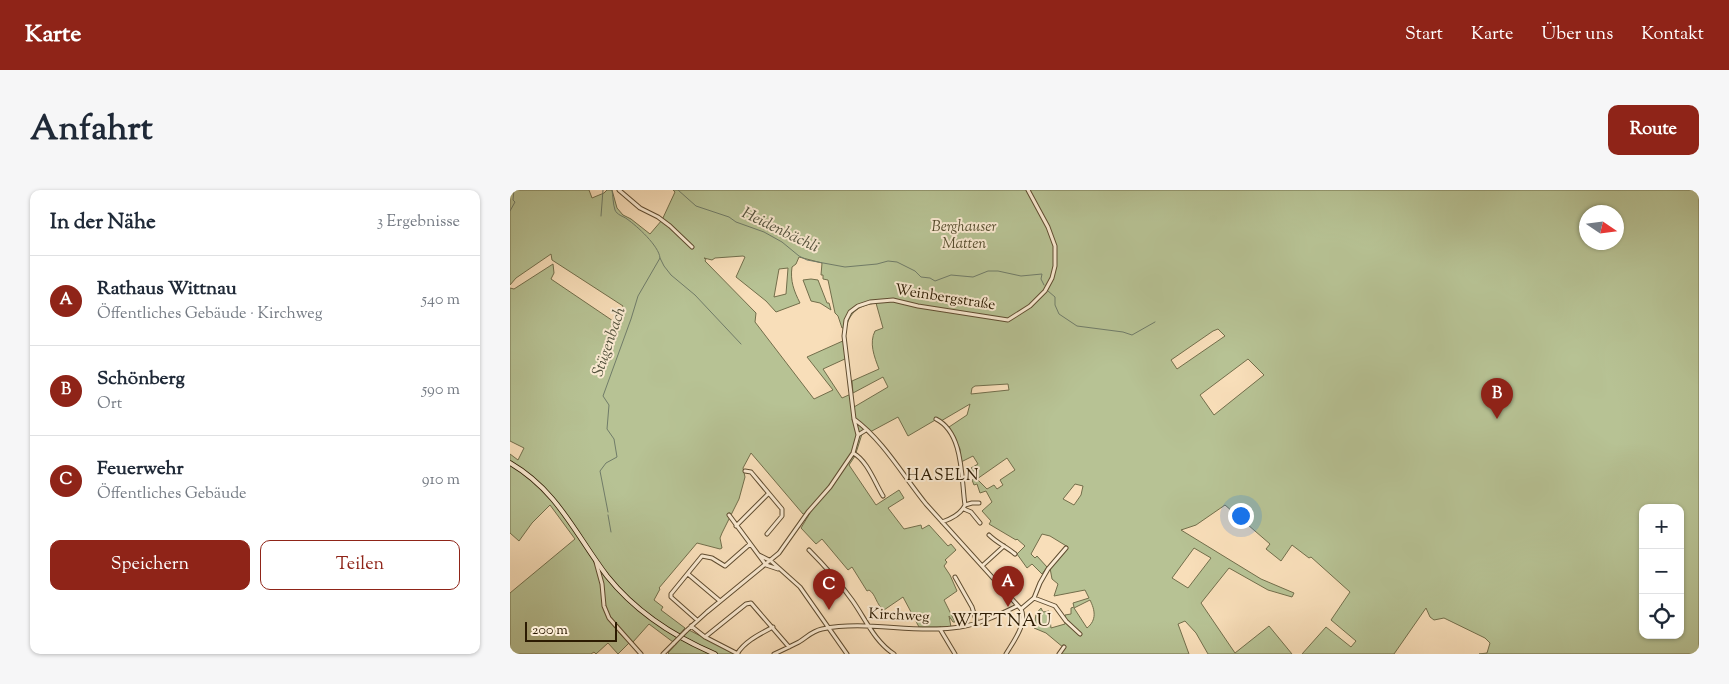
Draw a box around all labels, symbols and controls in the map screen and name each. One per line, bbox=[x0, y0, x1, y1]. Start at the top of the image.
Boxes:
text: Karte bbox=[25, 18, 82, 52]
text: Start bbox=[1405, 22, 1443, 48]
text: Karte bbox=[1471, 22, 1513, 48]
text: Über uns bbox=[1541, 22, 1613, 48]
text: Kontakt bbox=[1641, 22, 1704, 48]
text: Anfahrt bbox=[30, 105, 153, 156]
button: Route bbox=[1608, 105, 1699, 155]
water label: Heidenbächli bbox=[738, 202, 822, 260]
north arrow bbox=[1579, 205, 1624, 250]
text: In der Nähe bbox=[50, 208, 156, 238]
text: 3 Ergebnisse bbox=[377, 211, 460, 234]
park label: Berghauser Matten bbox=[931, 217, 997, 255]
text: Rathaus Wittnau bbox=[97, 276, 237, 303]
street label: Weinbergstraße bbox=[893, 280, 997, 316]
text: A bbox=[60, 289, 73, 312]
text: 540 m bbox=[422, 289, 460, 312]
text: Öffentliches Gebäude · Kirchweg bbox=[97, 303, 323, 326]
water label: Stügenbach bbox=[587, 304, 633, 380]
text: Schönberg bbox=[97, 366, 185, 393]
pin: B bbox=[1481, 378, 1513, 419]
text: B bbox=[61, 379, 71, 402]
text: 590 m bbox=[422, 379, 460, 402]
text: Ort bbox=[97, 393, 122, 416]
text: Feuerwehr bbox=[97, 456, 184, 483]
district label: HASELN bbox=[906, 465, 980, 488]
text: C bbox=[60, 469, 72, 492]
text: 910 m bbox=[422, 469, 460, 492]
text: Öffentliches Gebäude bbox=[97, 483, 247, 506]
your location bbox=[1228, 503, 1254, 529]
map controls bbox=[1639, 504, 1684, 639]
button: + bbox=[1639, 504, 1684, 549]
button: Speichern bbox=[50, 540, 250, 590]
button: Teilen bbox=[260, 540, 460, 590]
button: − bbox=[1639, 549, 1684, 594]
pin: A bbox=[992, 566, 1024, 607]
pin: C bbox=[813, 569, 845, 610]
button: locate bbox=[1639, 594, 1684, 639]
street label: Kirchweg bbox=[868, 604, 930, 628]
district label: WITTNAU bbox=[952, 609, 1052, 635]
scale bar bbox=[525, 619, 618, 642]
text: 200 m bbox=[532, 621, 568, 641]

